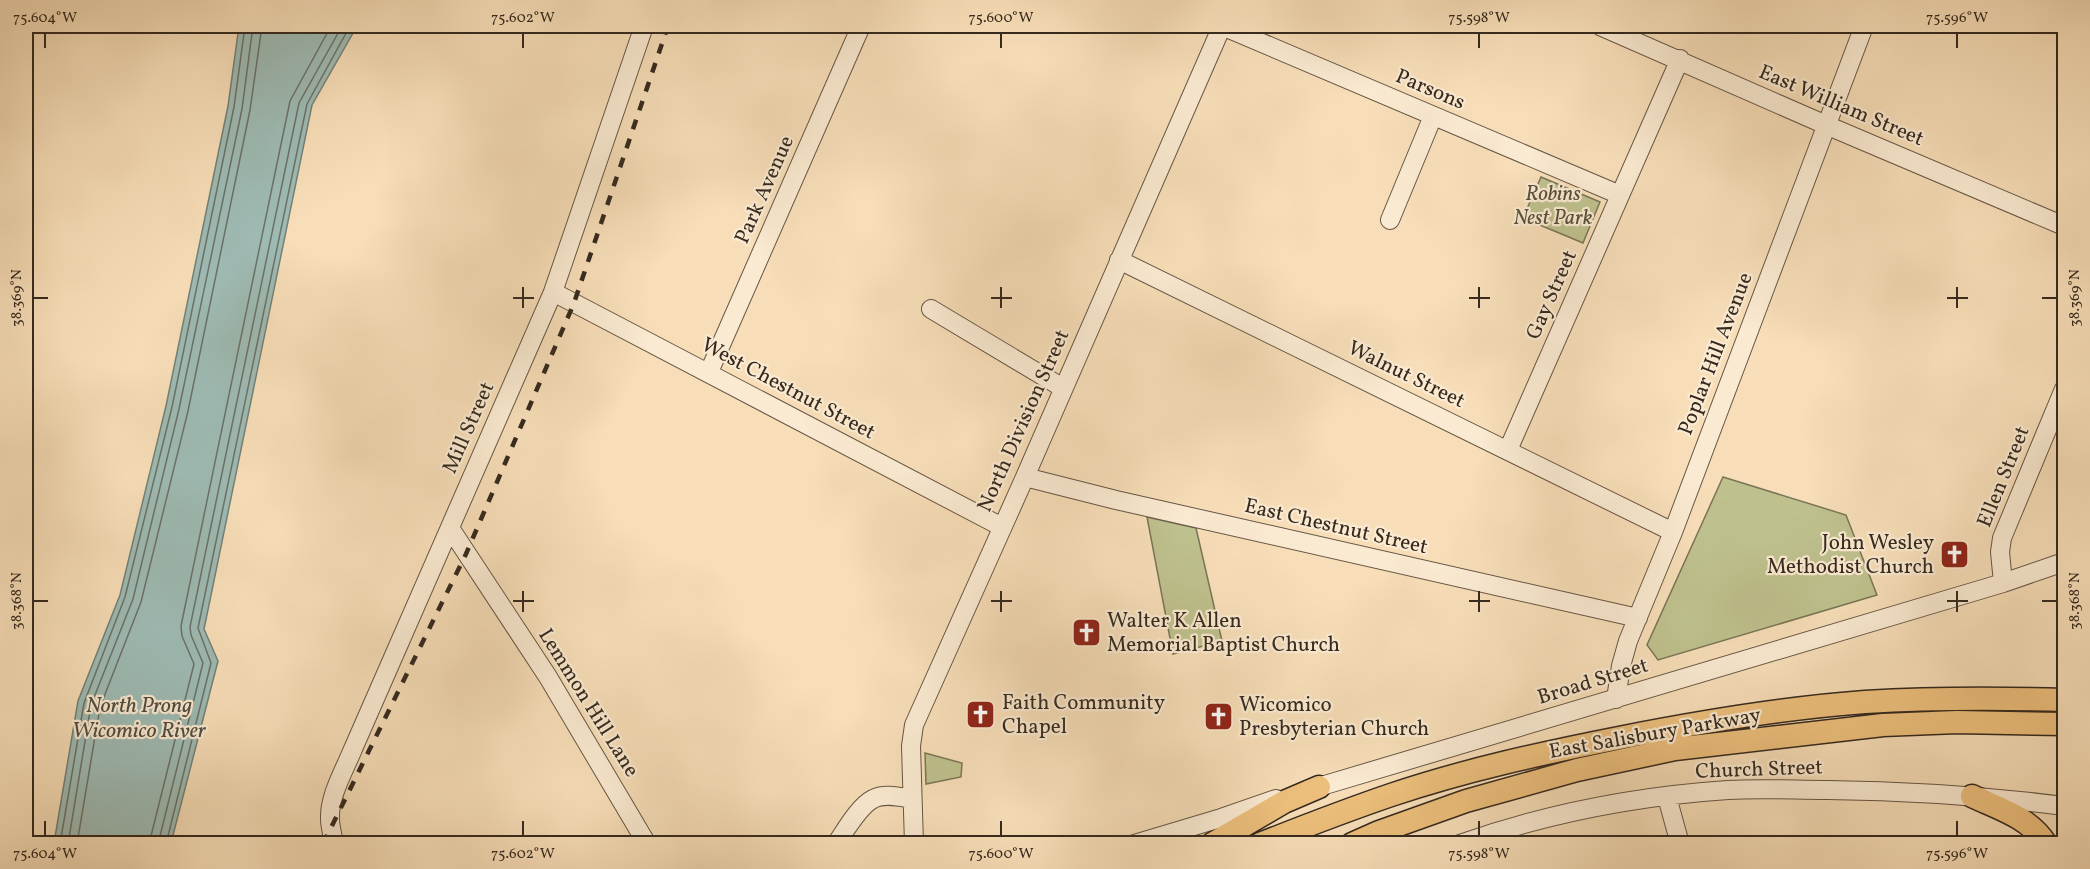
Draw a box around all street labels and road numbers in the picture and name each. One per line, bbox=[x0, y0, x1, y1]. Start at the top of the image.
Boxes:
street label: East William Street bbox=[1754, 58, 1928, 154]
street label: Parsons bbox=[1391, 62, 1469, 118]
street label: Park Avenue bbox=[728, 131, 802, 249]
street label: Gay Street bbox=[1519, 246, 1585, 344]
street label: Poplar Hill Avenue bbox=[1672, 268, 1760, 440]
street label: North Division Street bbox=[971, 325, 1077, 517]
street label: West Chestnut Street bbox=[696, 331, 880, 447]
street label: Walnut Street bbox=[1342, 334, 1470, 416]
street label: Mill Street bbox=[436, 377, 502, 479]
street label: Ellen Street bbox=[1971, 422, 2037, 532]
street label: East Chestnut Street bbox=[1242, 492, 1430, 562]
street label: Lemmon Hill Lane bbox=[531, 623, 645, 783]
street label: Broad Street bbox=[1534, 651, 1652, 713]
street label: East Salisbury Parkway bbox=[1547, 701, 1764, 767]
street label: Church Street bbox=[1695, 753, 1823, 787]

